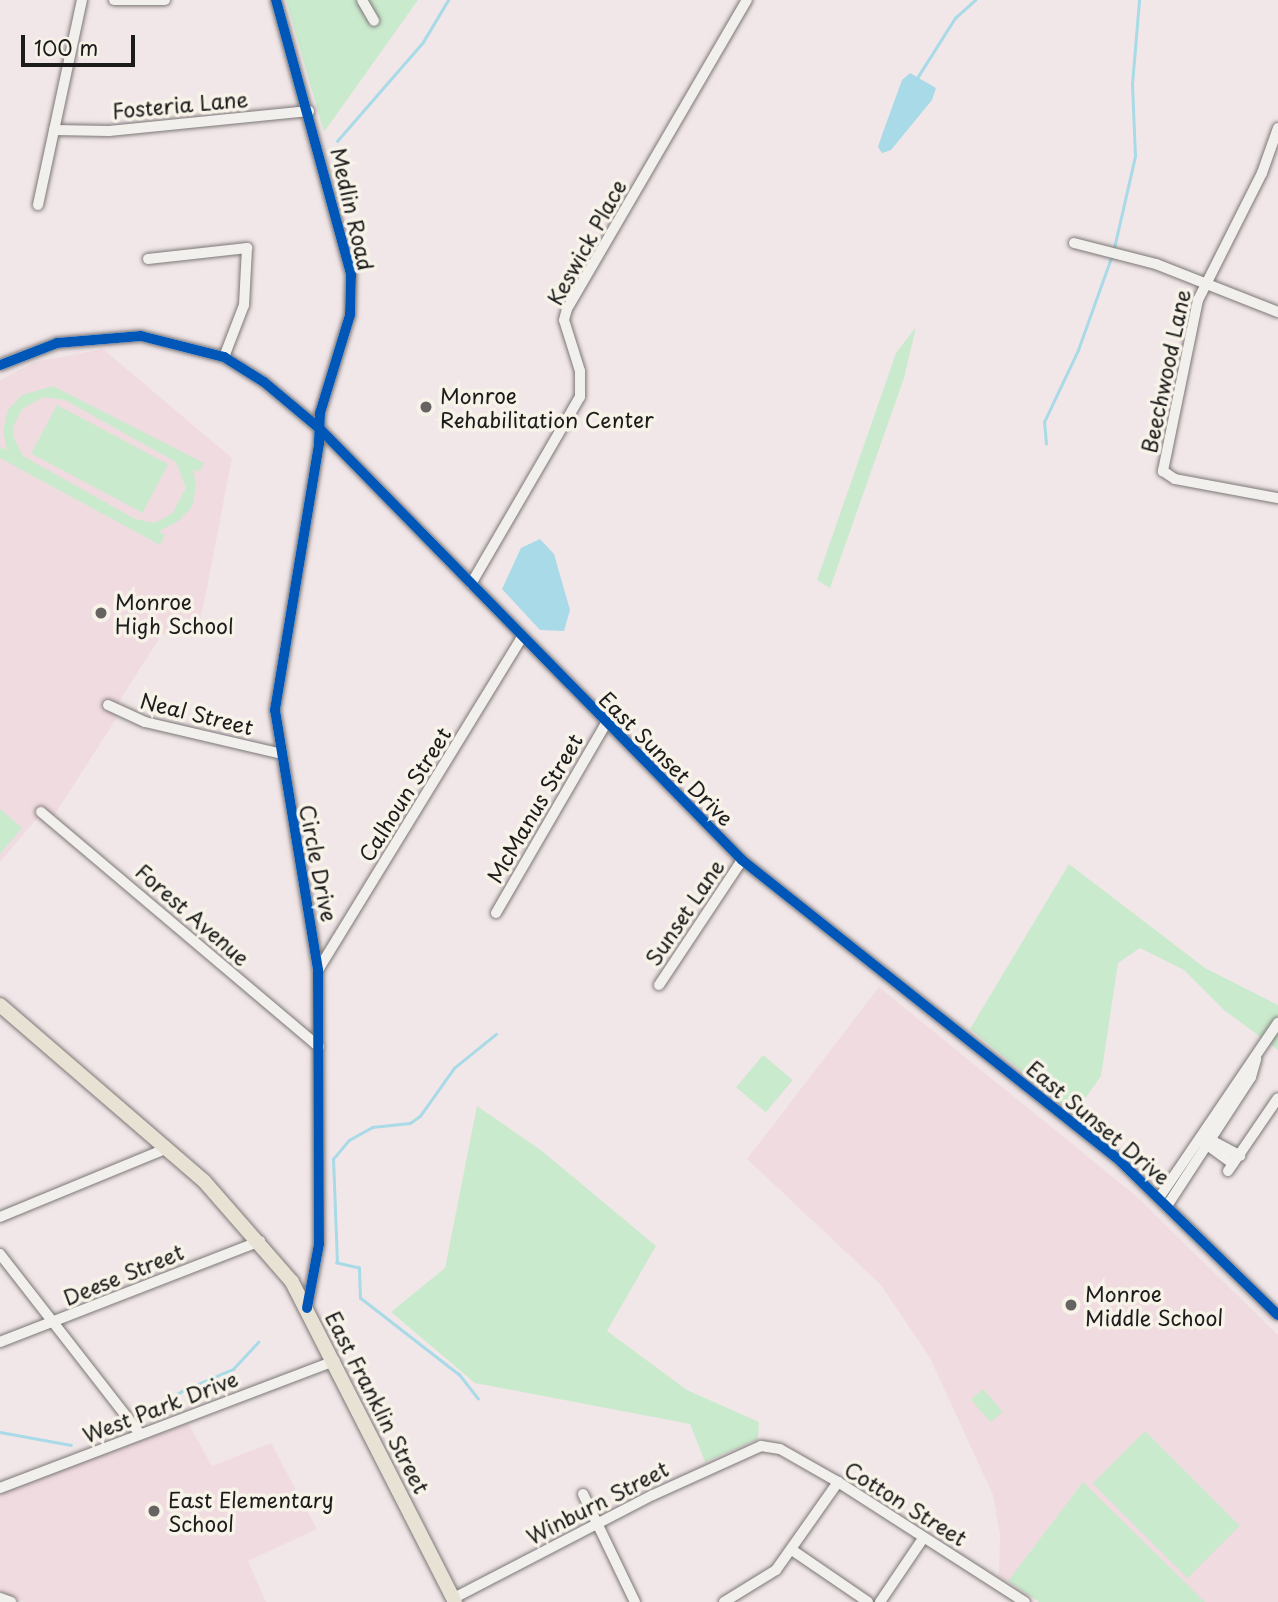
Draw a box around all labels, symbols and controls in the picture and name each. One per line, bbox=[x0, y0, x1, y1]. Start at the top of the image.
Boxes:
scale bar bbox=[24, 21, 138, 65]
text: 100 m bbox=[34, 31, 98, 63]
street label: Fosteria Lane bbox=[111, 86, 249, 122]
street label: Medlin Road bbox=[327, 145, 379, 273]
street label: Keswick Place bbox=[541, 175, 631, 309]
street label: Beechwood Lane bbox=[1135, 287, 1195, 455]
place label: Monroe Rehabilitation Center bbox=[440, 382, 653, 432]
marker: Monroe Rehabilitation Center bbox=[418, 399, 434, 415]
place label: Monroe High School bbox=[115, 588, 235, 638]
marker: Monroe High School bbox=[93, 605, 109, 621]
street label: East Sunset Drive bbox=[595, 686, 739, 830]
street label: Neal Street bbox=[138, 687, 256, 739]
street label: Calhoun Street bbox=[353, 722, 455, 866]
street label: McManus Street bbox=[481, 729, 587, 887]
street label: Circle Drive bbox=[295, 801, 343, 925]
street label: Sunset Lane bbox=[639, 853, 729, 971]
street label: Forest Avenue bbox=[131, 858, 255, 970]
street label: East Sunset Drive bbox=[1022, 1055, 1176, 1189]
street label: Deese Street bbox=[58, 1238, 188, 1310]
place label: Monroe Middle School bbox=[1085, 1280, 1225, 1330]
marker: Monroe Middle School bbox=[1063, 1297, 1079, 1313]
street label: East Franklin Street bbox=[321, 1306, 435, 1498]
street label: West Park Drive bbox=[79, 1365, 241, 1447]
street label: Winburn Street bbox=[521, 1455, 673, 1549]
street label: Cotton Street bbox=[841, 1456, 971, 1550]
place label: East Elementary School bbox=[168, 1486, 335, 1536]
marker: East Elementary School bbox=[146, 1503, 162, 1519]

